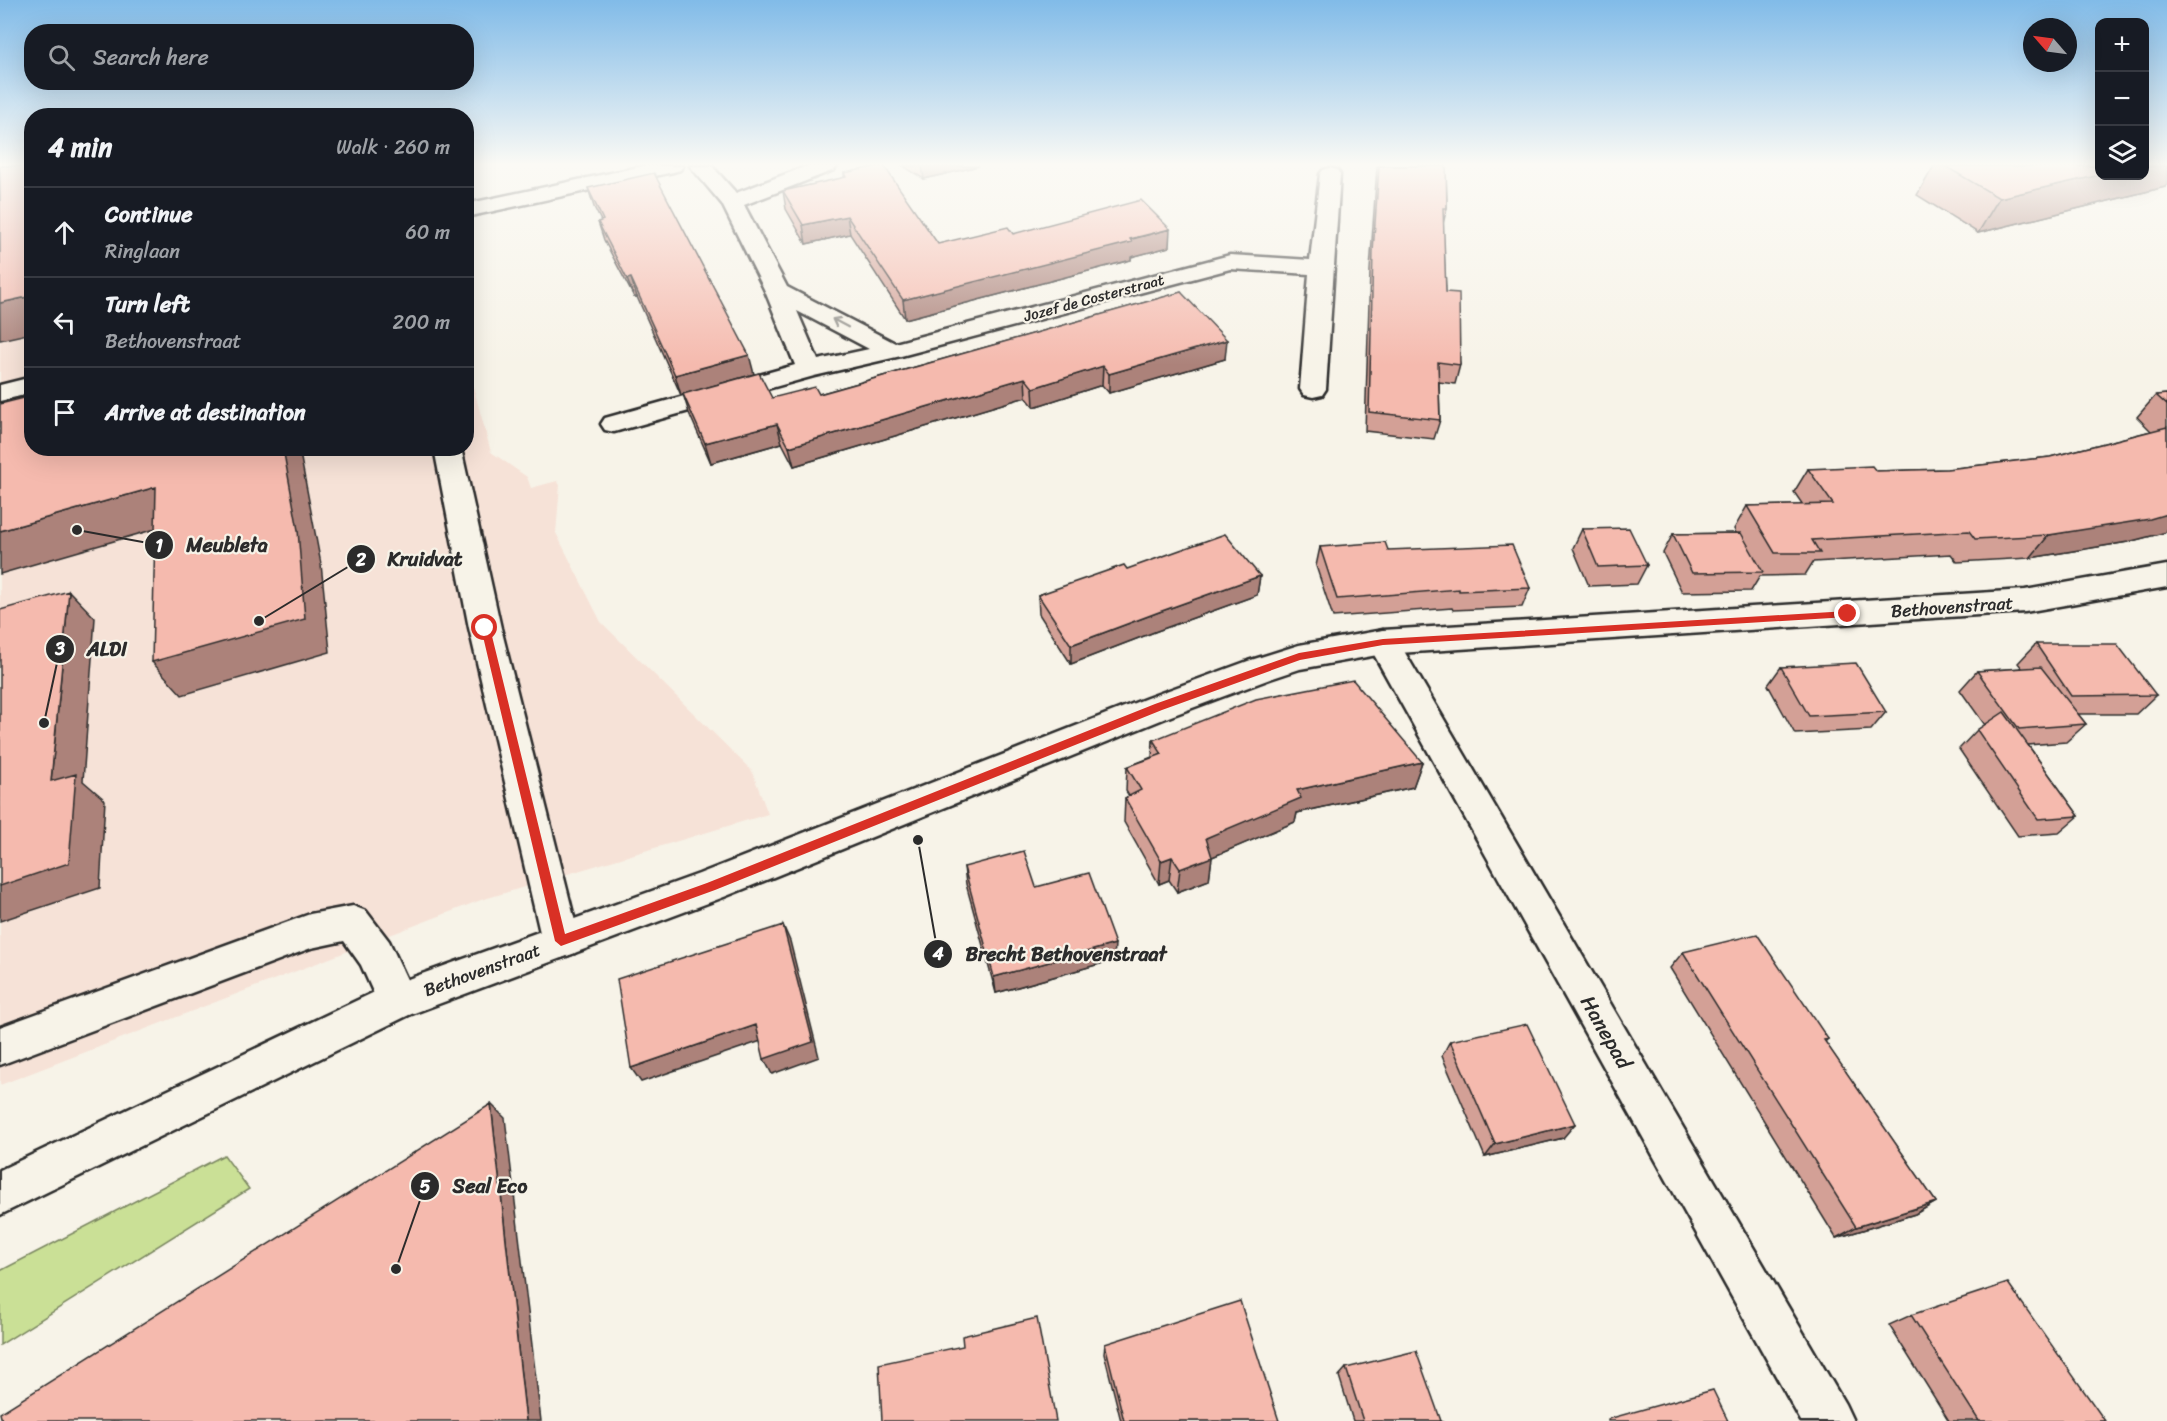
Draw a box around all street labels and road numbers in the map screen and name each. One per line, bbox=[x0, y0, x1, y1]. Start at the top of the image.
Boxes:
street label: Jozef de Costerstraat bbox=[1020, 267, 1168, 330]
street label: Bethovenstraat bbox=[1890, 587, 2014, 627]
street label: Bethovenstraat bbox=[419, 934, 545, 1006]
street label: Hanepad bbox=[1569, 988, 1643, 1078]

